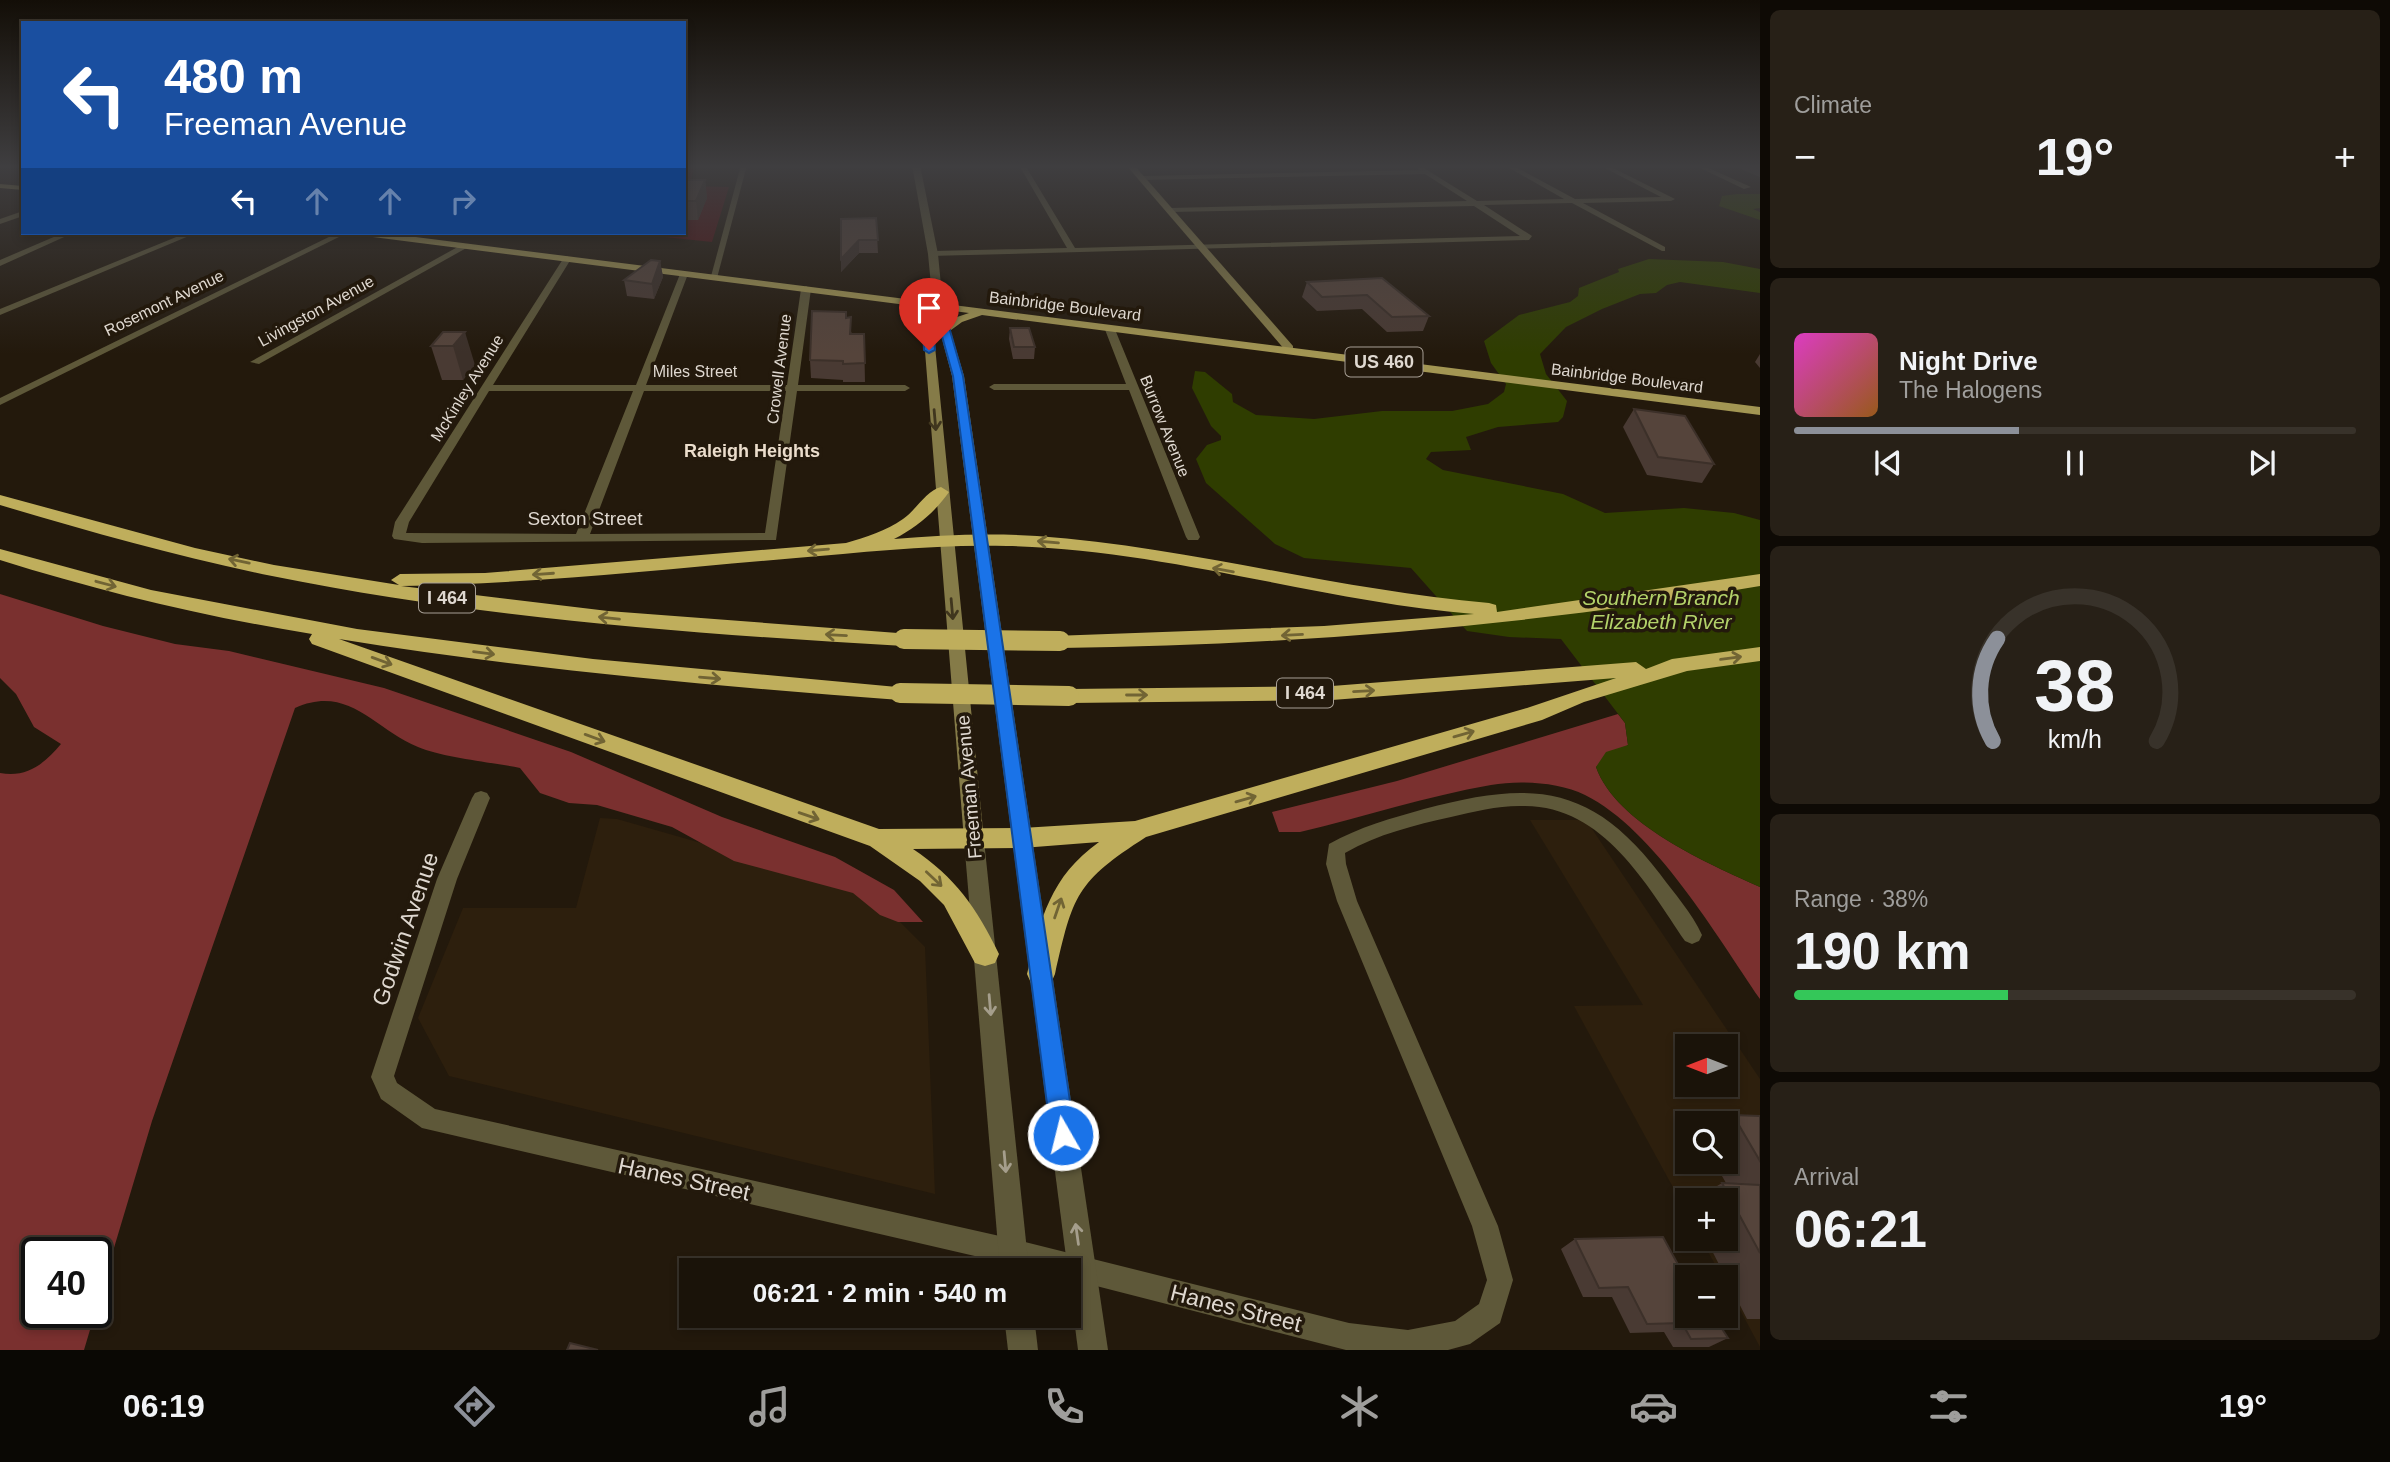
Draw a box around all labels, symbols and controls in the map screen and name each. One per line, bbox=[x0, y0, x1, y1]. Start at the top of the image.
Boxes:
icon: left bbox=[49, 49, 140, 140]
text: 480 m bbox=[164, 49, 303, 103]
text: Climate bbox=[1794, 92, 1872, 118]
text: Freeman Avenue bbox=[164, 106, 407, 142]
text: 19° bbox=[2036, 128, 2114, 186]
text: − bbox=[1794, 136, 1816, 178]
text: + bbox=[2334, 136, 2356, 178]
icon: left bbox=[225, 182, 263, 220]
icon: ahead bbox=[298, 182, 336, 220]
icon: ahead bbox=[371, 182, 409, 220]
icon: right bbox=[444, 182, 482, 220]
street label: Rosemont Avenue bbox=[102, 267, 226, 339]
street label: Livingston Avenue bbox=[255, 272, 377, 350]
pin bbox=[899, 278, 959, 350]
street label: Bainbridge Boulevard bbox=[988, 288, 1142, 324]
icon: arrive bbox=[910, 289, 948, 327]
street label: Crowell Avenue bbox=[764, 313, 794, 425]
street label: McKinley Avenue bbox=[427, 331, 507, 444]
text: Night Drive bbox=[1899, 346, 2038, 376]
road number: US 460 bbox=[1346, 348, 1422, 376]
street label: Bainbridge Boulevard bbox=[1550, 360, 1704, 396]
street label: Miles Street bbox=[653, 363, 738, 380]
street label: Burrow Avenue bbox=[1137, 373, 1193, 479]
text: The Halogens bbox=[1899, 377, 2042, 403]
one-way arrow bbox=[929, 409, 942, 431]
district label: Raleigh Heights bbox=[684, 441, 820, 461]
icon: previous bbox=[1869, 444, 1907, 482]
icon: pause bbox=[2056, 444, 2094, 482]
icon: next bbox=[2243, 444, 2281, 482]
street label: Sexton Street bbox=[527, 508, 643, 529]
one-way arrow bbox=[1037, 535, 1060, 548]
one-way arrow bbox=[808, 544, 830, 557]
one-way arrow bbox=[228, 554, 251, 568]
one-way arrow bbox=[1212, 563, 1235, 577]
one-way arrow bbox=[532, 568, 555, 581]
one-way arrow bbox=[94, 578, 117, 591]
road number: I 464 bbox=[419, 584, 475, 612]
water label: Southern Branch Elizabeth River bbox=[1582, 586, 1740, 633]
one-way arrow bbox=[946, 598, 959, 620]
one-way arrow bbox=[598, 611, 621, 624]
one-way arrow bbox=[824, 629, 847, 642]
one-way arrow bbox=[1282, 629, 1304, 642]
text: 38 bbox=[2035, 645, 2115, 726]
one-way arrow bbox=[472, 647, 495, 660]
one-way arrow bbox=[1719, 651, 1742, 664]
one-way arrow bbox=[370, 656, 392, 668]
one-way arrow bbox=[698, 672, 721, 685]
road number: I 464 bbox=[1277, 678, 1333, 708]
one-way arrow bbox=[1353, 684, 1376, 697]
one-way arrow bbox=[1125, 689, 1148, 702]
street label: Freeman Avenue bbox=[952, 714, 986, 860]
text: km/h bbox=[2048, 725, 2102, 753]
one-way arrow bbox=[1452, 727, 1475, 740]
one-way arrow bbox=[584, 733, 606, 746]
one-way arrow bbox=[1235, 791, 1257, 804]
one-way arrow bbox=[798, 811, 820, 823]
street label: Godwin Avenue bbox=[367, 849, 443, 1009]
one-way arrow bbox=[925, 871, 943, 887]
text: Range · 38% bbox=[1794, 886, 1928, 912]
one-way arrow bbox=[1053, 897, 1065, 919]
text: 190 km bbox=[1794, 922, 1970, 980]
one-way arrow bbox=[984, 993, 997, 1016]
north arrow bbox=[1675, 1034, 1738, 1097]
map controls bbox=[1675, 1034, 1738, 1328]
position arrow bbox=[1026, 1098, 1100, 1172]
button: search bbox=[1675, 1111, 1738, 1174]
one-way arrow bbox=[999, 1151, 1012, 1173]
street label: Hanes Street bbox=[616, 1152, 753, 1206]
text: Arrival bbox=[1794, 1164, 1859, 1190]
button: + bbox=[1675, 1188, 1738, 1251]
text: 06:21 bbox=[1794, 1200, 1927, 1258]
one-way arrow bbox=[1070, 1223, 1083, 1246]
speed limit sign: 40 bbox=[21, 1237, 112, 1328]
button: − bbox=[1675, 1265, 1738, 1328]
text: 06:21 · 2 min · 540 m bbox=[753, 1278, 1007, 1308]
street label: Hanes Street bbox=[1168, 1279, 1305, 1337]
icon: directions bbox=[450, 1382, 499, 1431]
icon: music bbox=[745, 1382, 794, 1431]
icon: phone bbox=[1040, 1382, 1089, 1431]
icon: climate bbox=[1335, 1382, 1384, 1431]
icon: car bbox=[1629, 1382, 1678, 1431]
icon: filters bbox=[1924, 1382, 1973, 1431]
text: 06:19 bbox=[123, 1388, 205, 1424]
text: 19° bbox=[2219, 1388, 2267, 1424]

